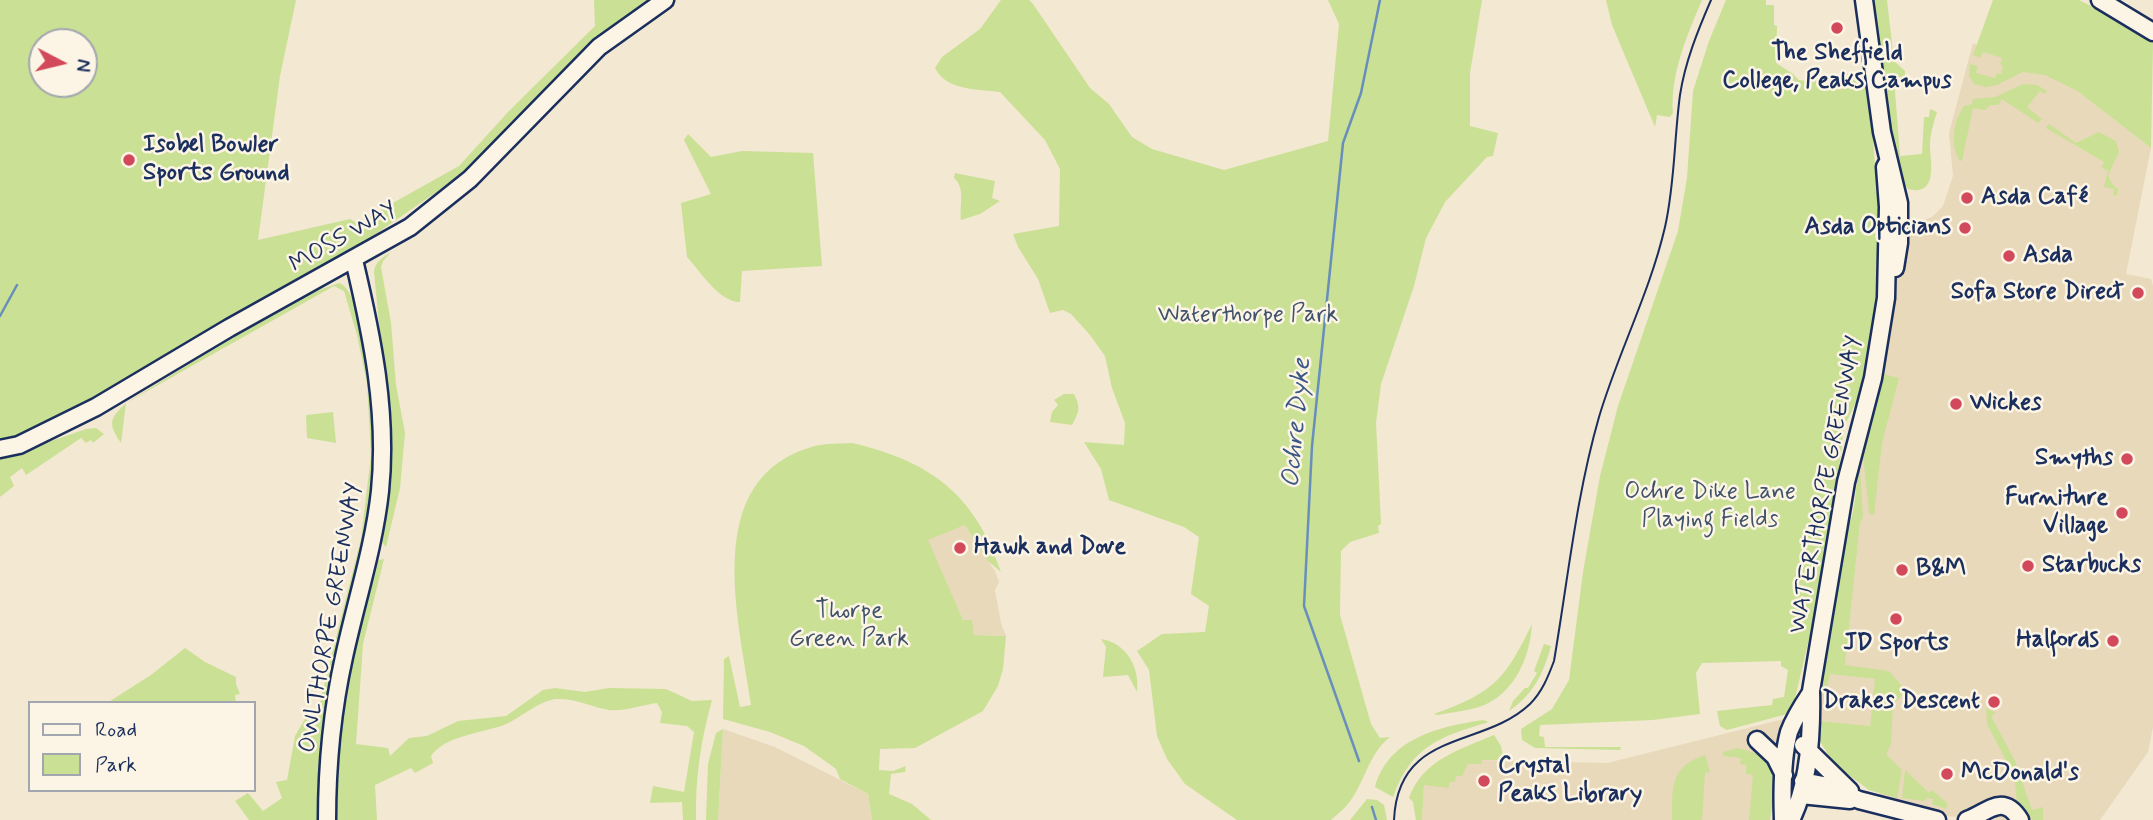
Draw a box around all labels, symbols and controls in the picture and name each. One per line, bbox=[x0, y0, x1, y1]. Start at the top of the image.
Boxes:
marker: The Sheffield College, Peaks Campus bbox=[1829, 20, 1845, 36]
north arrow bbox=[28, 28, 98, 98]
place label: The Sheffield College, Peaks Campus bbox=[1722, 40, 1952, 96]
text: N bbox=[69, 58, 96, 73]
place label: Isobel Bowler Sports Ground bbox=[143, 132, 289, 188]
marker: Isobel Bowler Sports Ground bbox=[121, 152, 137, 168]
place label: Asda Café bbox=[1981, 184, 2088, 212]
marker: Asda Café bbox=[1959, 190, 1975, 206]
street label: MOSS WAY bbox=[285, 196, 403, 280]
place label: Asda Opticians bbox=[1805, 214, 1951, 242]
marker: Asda Opticians bbox=[1957, 220, 1973, 236]
place label: Asda bbox=[2023, 242, 2073, 270]
marker: Asda bbox=[2001, 248, 2017, 264]
place label: Sofa Store Direct bbox=[1951, 279, 2124, 307]
marker: Sofa Store Direct bbox=[2130, 285, 2146, 301]
park label: Waterthorpe Park bbox=[1158, 302, 1338, 330]
street label: WATERTHORPE GREENWAY bbox=[1784, 334, 1870, 636]
water label: Ochre Dyke bbox=[1277, 357, 1319, 489]
place label: Wickes bbox=[1970, 390, 2042, 418]
marker: Wickes bbox=[1948, 396, 1964, 412]
place label: Smyths bbox=[2035, 445, 2113, 473]
marker: Smyths bbox=[2119, 451, 2135, 467]
park label: Ochre Dike Lane Playing Fields bbox=[1624, 479, 1796, 535]
street label: OWLTHORPE GREENWAY bbox=[294, 481, 370, 755]
place label: Furniture Village bbox=[2005, 485, 2108, 541]
marker: Furniture Village bbox=[2114, 505, 2130, 521]
place label: Hawk and Dove bbox=[974, 534, 1126, 562]
marker: Hawk and Dove bbox=[952, 540, 968, 556]
place label: Starbucks bbox=[2042, 552, 2141, 580]
place label: B&M bbox=[1916, 556, 1966, 584]
marker: Starbucks bbox=[2020, 558, 2036, 574]
marker: B&M bbox=[1894, 562, 1910, 578]
park label: Thorpe Green Park bbox=[789, 598, 909, 654]
marker: JD Sports bbox=[1888, 611, 1904, 627]
place label: Halfords bbox=[2016, 627, 2099, 655]
place label: JD Sports bbox=[1843, 630, 1949, 658]
marker: Halfords bbox=[2105, 633, 2121, 649]
place label: Drakes Descent bbox=[1822, 688, 1980, 716]
marker: Drakes Descent bbox=[1986, 694, 2002, 710]
legend bbox=[28, 701, 256, 792]
text: Road bbox=[95, 716, 137, 744]
text: Park bbox=[95, 751, 137, 779]
place label: Crystal Peaks Library bbox=[1498, 753, 1642, 809]
place label: McDonald's bbox=[1961, 760, 2079, 788]
marker: McDonald's bbox=[1939, 766, 1955, 782]
marker: Crystal Peaks Library bbox=[1476, 773, 1492, 789]

